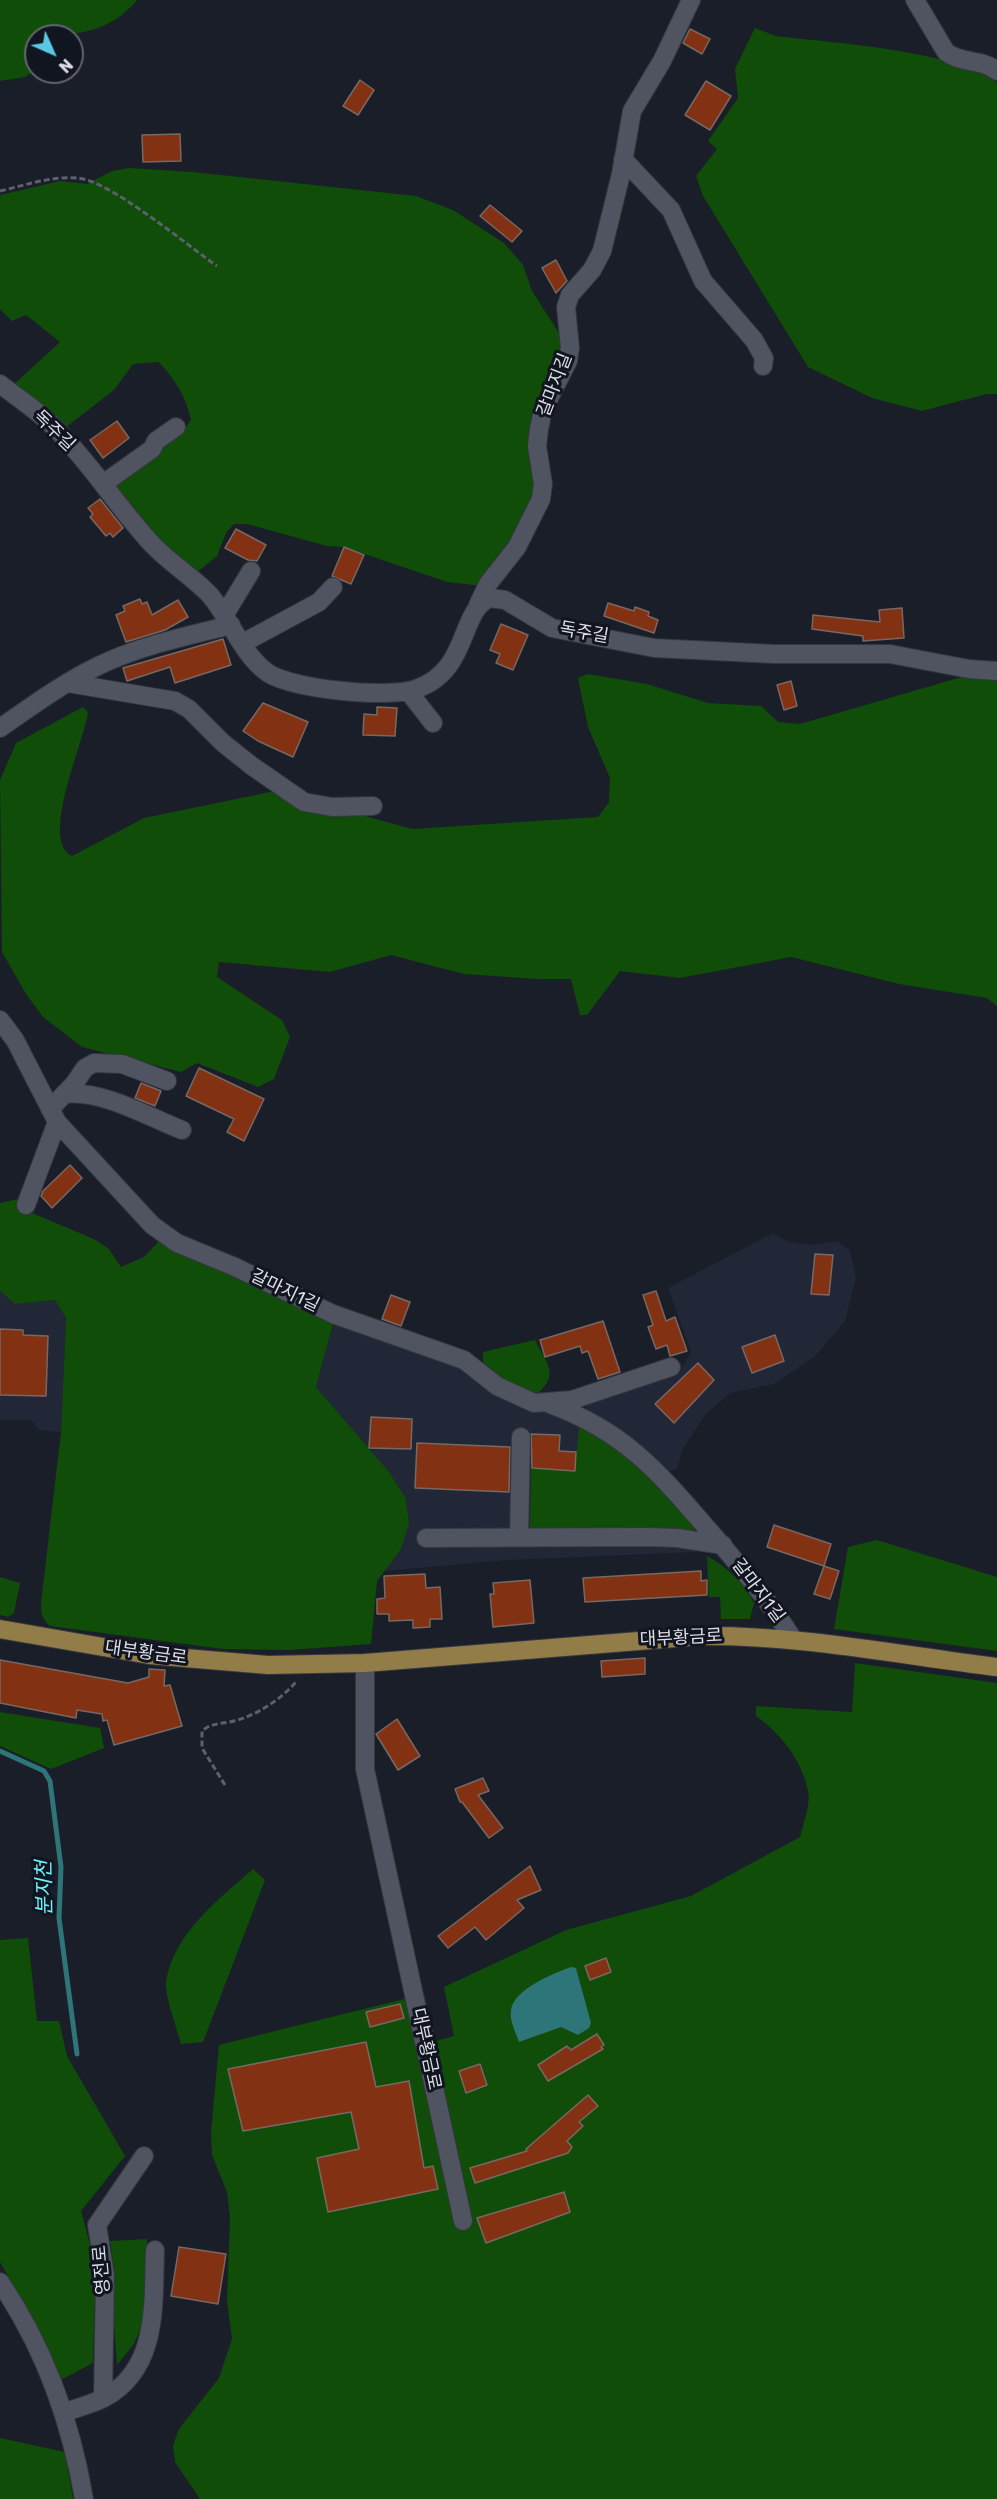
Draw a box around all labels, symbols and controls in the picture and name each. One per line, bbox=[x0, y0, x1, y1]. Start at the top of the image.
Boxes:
north arrow bbox=[24, 24, 84, 84]
text: N bbox=[55, 55, 76, 76]
street label: 갈마지길 bbox=[533, 350, 577, 420]
street label: 독주길 bbox=[29, 406, 79, 456]
street label: 독주길 bbox=[558, 618, 610, 648]
street label: 갈마지1길 bbox=[247, 1265, 323, 1317]
street label: 갈마지1길 bbox=[727, 1555, 789, 1627]
street label: 대부황금로 bbox=[639, 1625, 723, 1651]
street label: 대부황금로 bbox=[103, 1637, 189, 1669]
water label: 분지천 bbox=[33, 1860, 57, 1916]
street label: 대부황금로 bbox=[407, 2006, 445, 2092]
street label: 영전로 bbox=[89, 2244, 115, 2296]

